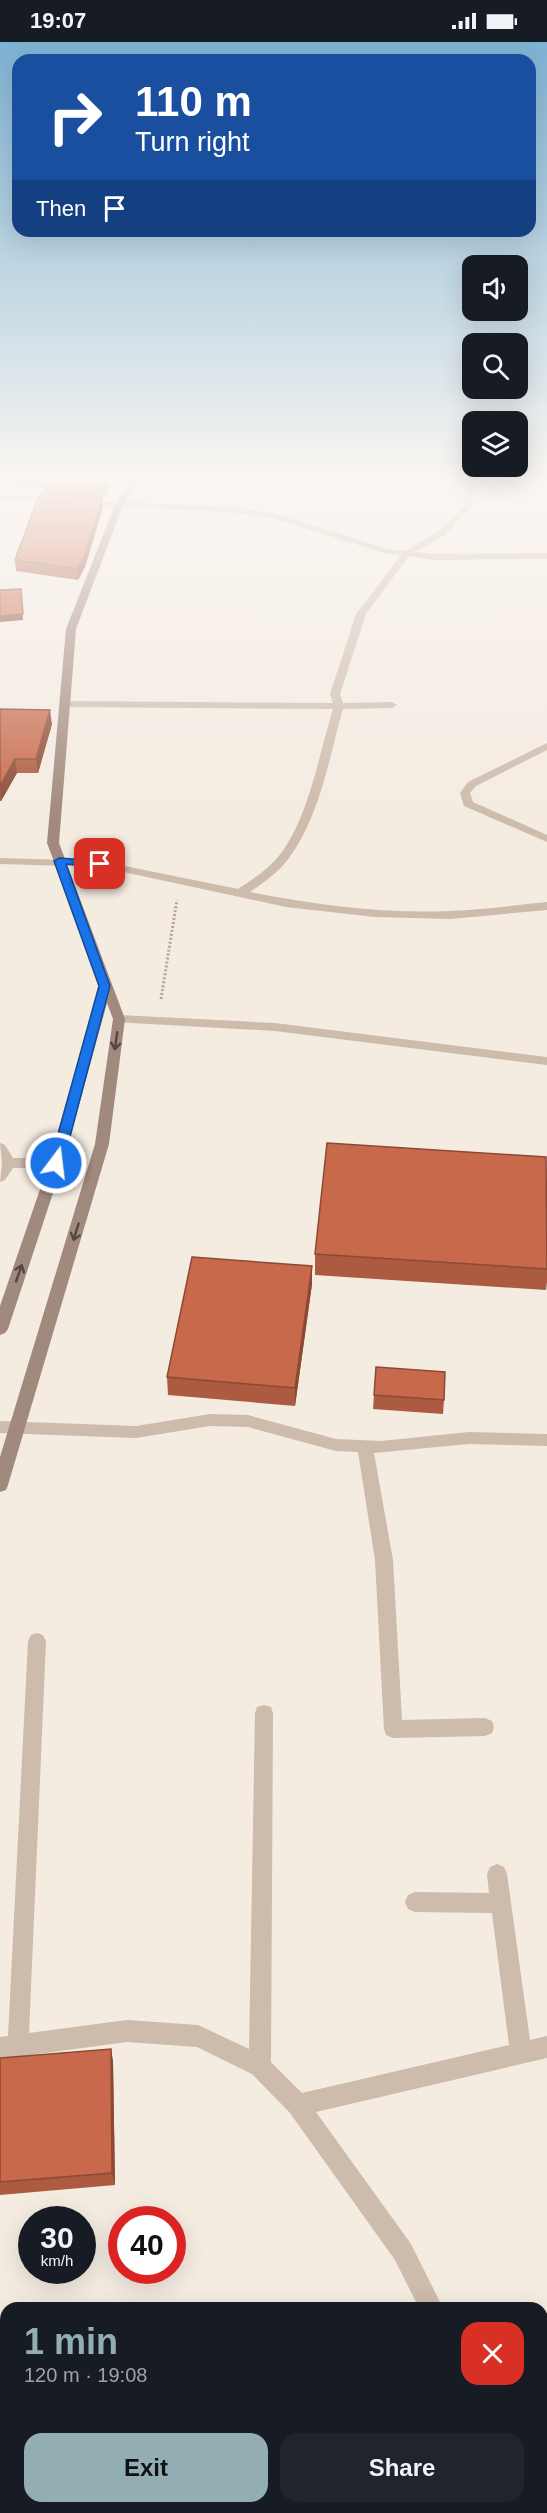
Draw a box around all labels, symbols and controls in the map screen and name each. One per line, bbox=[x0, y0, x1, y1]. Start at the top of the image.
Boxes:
text: 19:07 bbox=[30, 8, 86, 33]
icon: right bbox=[36, 78, 114, 156]
text: 110 m bbox=[135, 78, 252, 125]
text: Turn right bbox=[135, 127, 250, 157]
icon: arrive bbox=[98, 192, 131, 225]
text: Then bbox=[36, 196, 86, 221]
map controls bbox=[462, 255, 528, 477]
button: sound bbox=[462, 255, 528, 321]
button: search bbox=[462, 333, 528, 399]
button: layers bbox=[462, 411, 528, 477]
pin bbox=[74, 838, 125, 889]
icon: arrive bbox=[83, 847, 116, 880]
one-way arrow bbox=[110, 1031, 121, 1051]
position arrow bbox=[24, 1131, 88, 1195]
one-way arrow bbox=[70, 1222, 81, 1241]
one-way arrow bbox=[14, 1264, 25, 1283]
speed limit sign: 40 bbox=[108, 2206, 186, 2284]
text: 30 bbox=[40, 2221, 74, 2254]
text: km/h bbox=[41, 2252, 73, 2269]
text: 1 min bbox=[24, 2321, 118, 2362]
button: close bbox=[461, 2322, 524, 2385]
text: 120 m · 19:08 bbox=[24, 2364, 147, 2386]
button: Exit bbox=[24, 2433, 268, 2502]
button: Share bbox=[280, 2433, 524, 2502]

